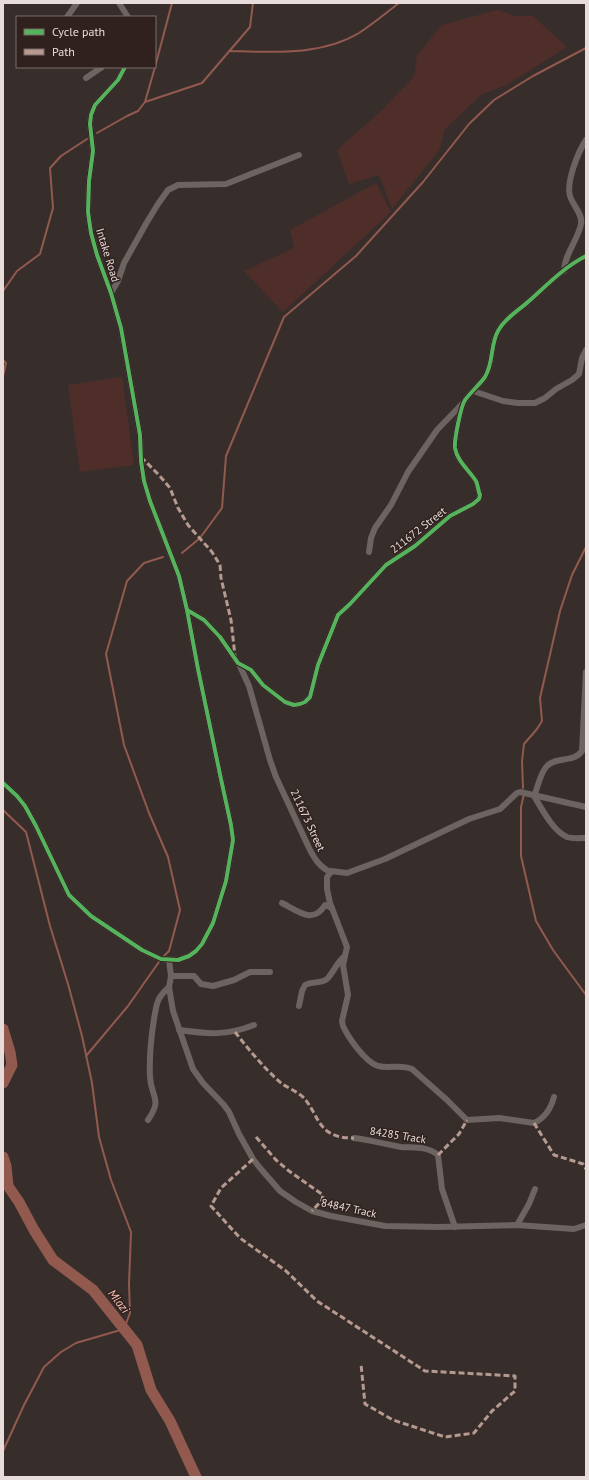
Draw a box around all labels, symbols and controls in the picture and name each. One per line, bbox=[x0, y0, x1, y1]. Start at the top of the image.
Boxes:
legend bbox=[16, 16, 156, 68]
text: Cycle path bbox=[52, 24, 105, 39]
text: Path bbox=[52, 44, 75, 59]
street label: Intake Road bbox=[93, 226, 123, 284]
street label: 211672 Street bbox=[387, 504, 449, 556]
street label: 211673 Street bbox=[287, 787, 329, 854]
street label: 84285 Track bbox=[369, 1124, 428, 1146]
street label: 84847 Track bbox=[320, 1195, 379, 1221]
water label: Mlazi bbox=[105, 1286, 134, 1317]

